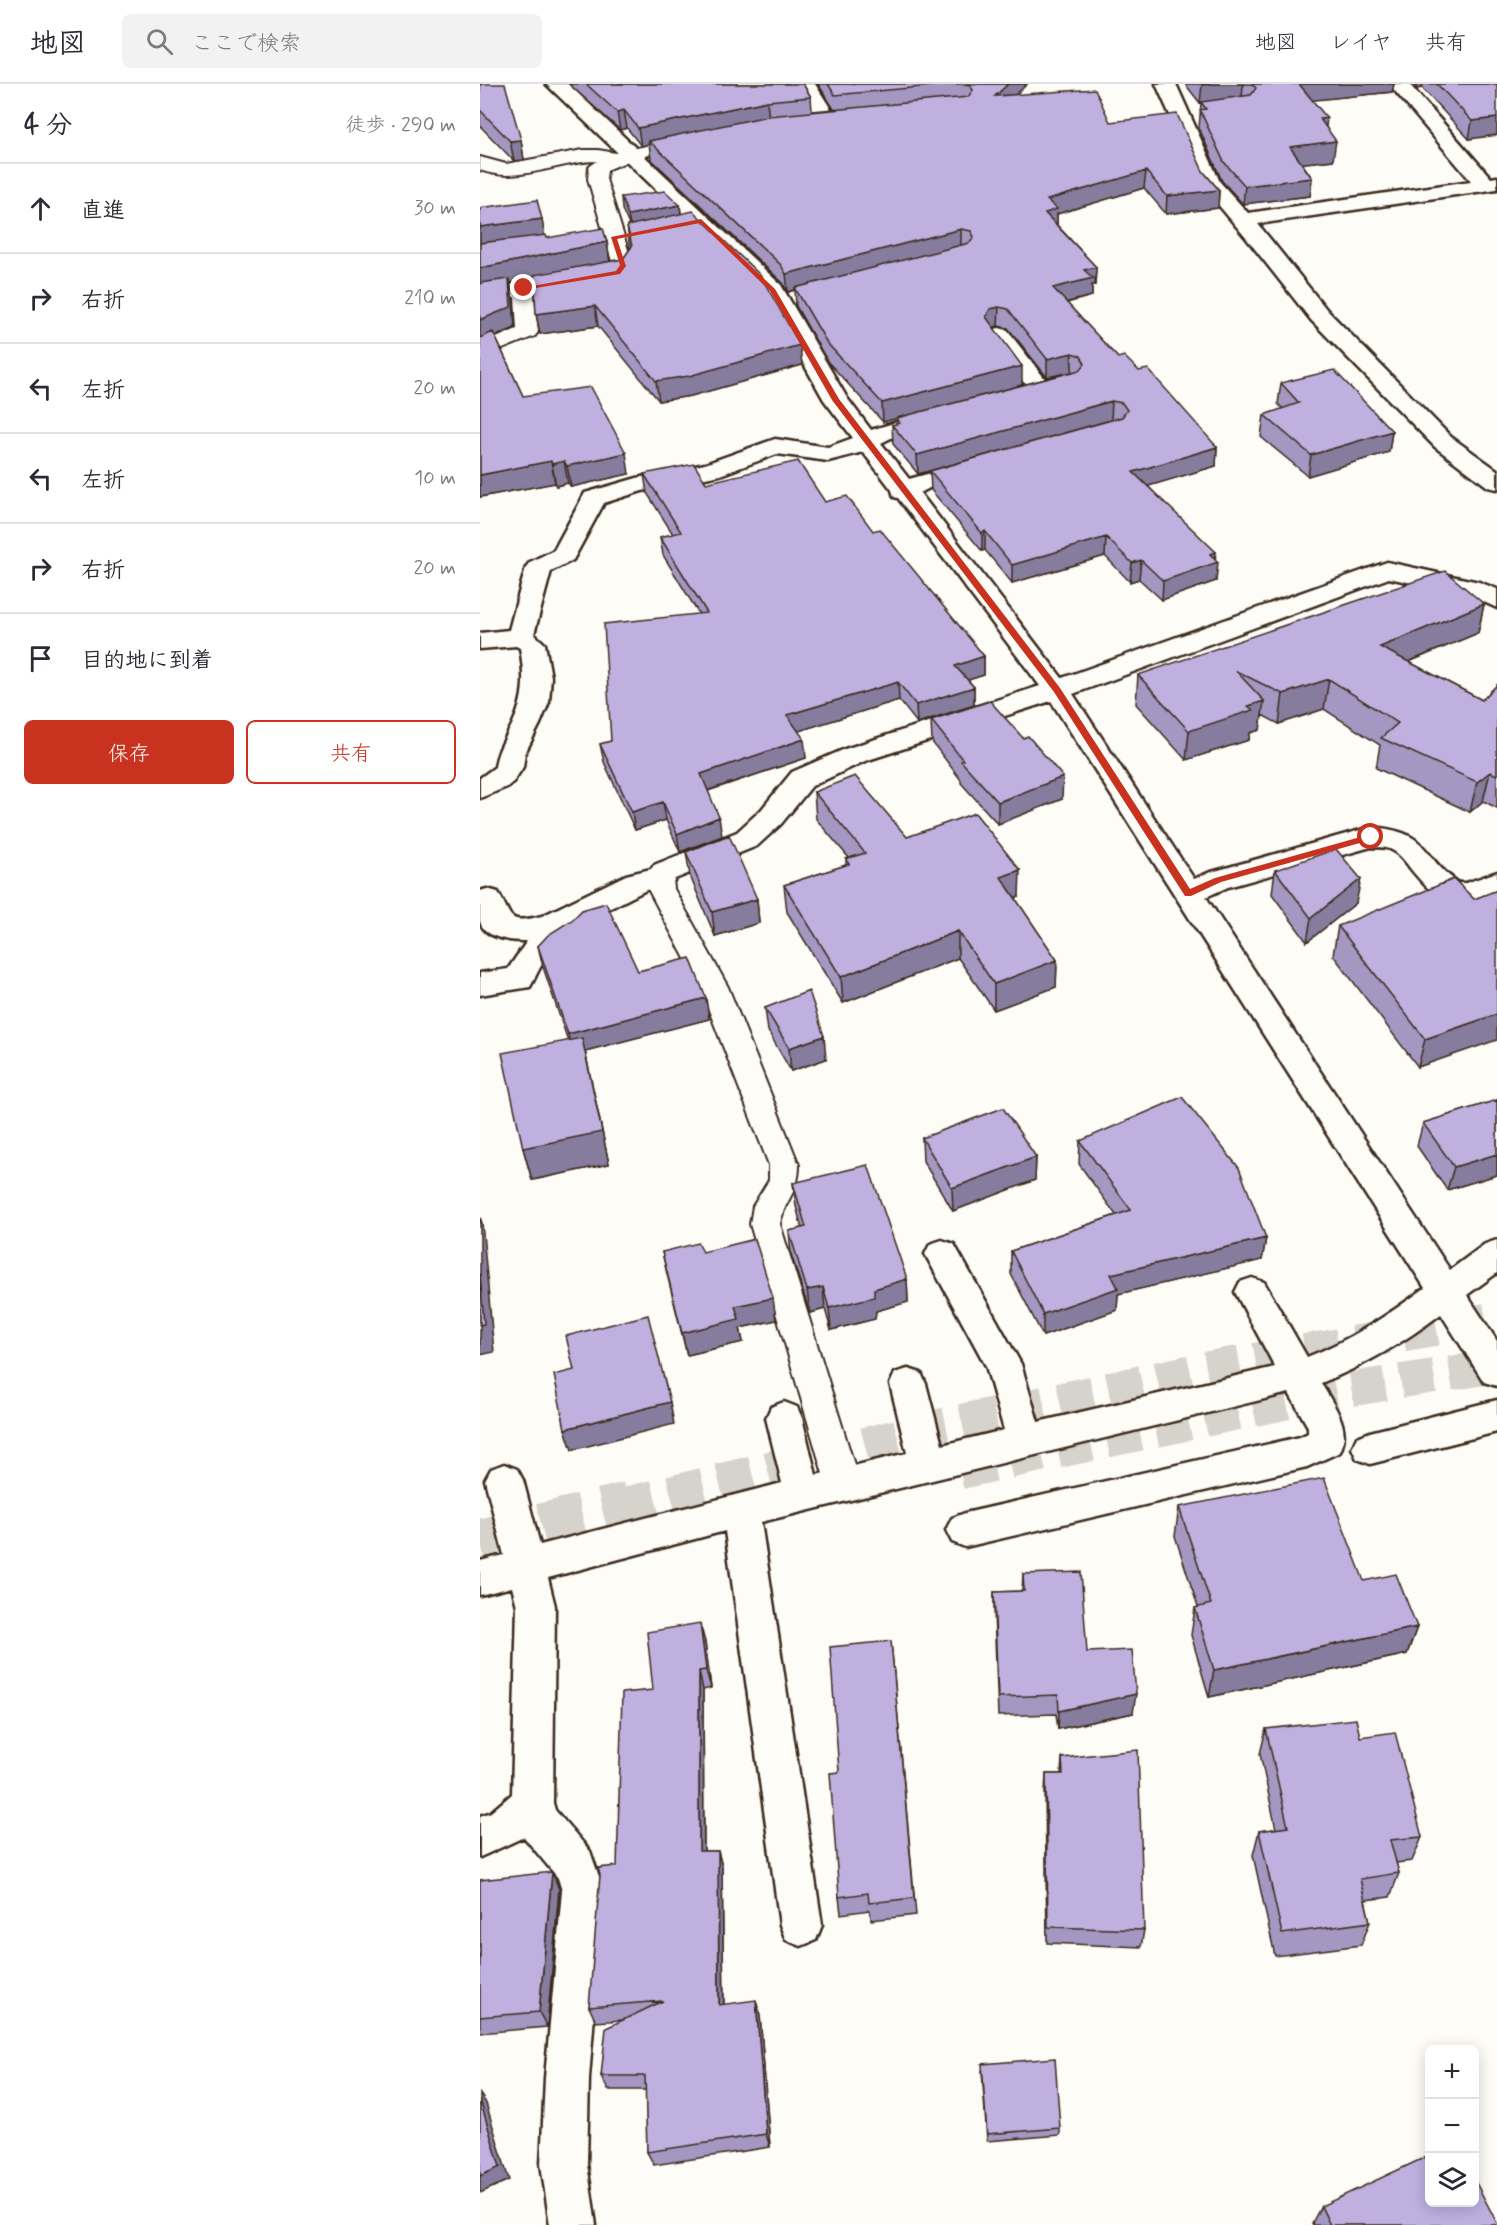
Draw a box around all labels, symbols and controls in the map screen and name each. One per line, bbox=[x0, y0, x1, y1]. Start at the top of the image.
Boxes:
search box bbox=[122, 14, 542, 68]
icon: search bbox=[143, 25, 176, 58]
text: 地図 bbox=[30, 26, 86, 63]
text: 地図 bbox=[1255, 29, 1297, 57]
text: レイヤ bbox=[1330, 29, 1392, 57]
text: 共有 bbox=[1425, 29, 1467, 57]
text: ここで検索 bbox=[191, 30, 301, 58]
text: 4 分 bbox=[24, 109, 72, 143]
text: 徒歩 · 290 m bbox=[346, 112, 456, 139]
icon: ahead bbox=[24, 192, 57, 225]
text: 30 m bbox=[414, 195, 456, 222]
text: 直進 bbox=[81, 197, 125, 225]
route end bbox=[510, 274, 536, 300]
icon: right bbox=[24, 282, 57, 315]
text: 210 m bbox=[404, 285, 456, 312]
text: 右折 bbox=[81, 287, 125, 315]
icon: left bbox=[24, 372, 57, 405]
text: 20 m bbox=[413, 375, 456, 402]
text: 左折 bbox=[81, 377, 125, 405]
icon: left bbox=[24, 462, 57, 495]
text: 10 m bbox=[414, 465, 456, 492]
text: 左折 bbox=[81, 467, 125, 495]
icon: right bbox=[24, 552, 57, 585]
text: 20 m bbox=[413, 555, 456, 582]
text: 右折 bbox=[81, 557, 125, 585]
icon: arrive bbox=[24, 642, 57, 675]
text: 目的地に到着 bbox=[81, 647, 213, 675]
button: 保存 bbox=[24, 720, 234, 784]
button: 共有 bbox=[246, 720, 456, 784]
route start bbox=[1357, 823, 1383, 849]
map controls bbox=[1425, 2045, 1479, 2207]
button: + bbox=[1425, 2045, 1479, 2099]
button: − bbox=[1425, 2099, 1479, 2153]
button: layers bbox=[1425, 2153, 1479, 2207]

